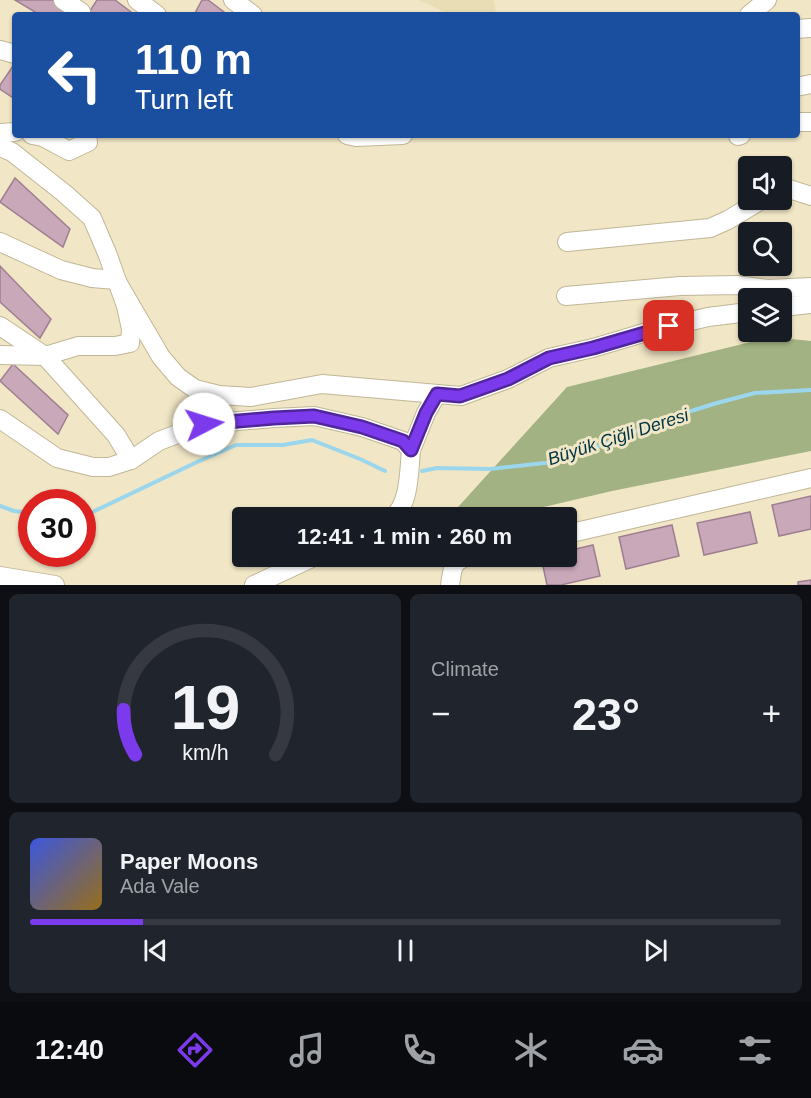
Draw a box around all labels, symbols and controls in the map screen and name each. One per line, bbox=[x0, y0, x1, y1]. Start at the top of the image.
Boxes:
icon: left bbox=[36, 36, 114, 114]
text: 110 m bbox=[135, 36, 252, 83]
text: Turn left bbox=[135, 85, 233, 115]
map controls bbox=[738, 156, 792, 342]
button: sound bbox=[738, 156, 792, 210]
button: search bbox=[738, 222, 792, 276]
button: layers bbox=[738, 288, 792, 342]
pin bbox=[643, 300, 694, 351]
icon: arrive bbox=[652, 309, 685, 342]
position arrow bbox=[172, 392, 236, 456]
water label: Büyük Çiğli Deresi bbox=[545, 404, 692, 469]
speed limit sign: 30 bbox=[18, 489, 96, 567]
text: 12:41 · 1 min · 260 m bbox=[297, 524, 512, 549]
text: Climate bbox=[431, 658, 499, 680]
text: 19 bbox=[170, 673, 240, 742]
text: 23° bbox=[572, 689, 640, 740]
text: − bbox=[431, 695, 450, 732]
text: + bbox=[762, 695, 781, 732]
text: km/h bbox=[182, 742, 228, 766]
text: Paper Moons bbox=[120, 849, 258, 874]
text: Ada Vale bbox=[120, 875, 200, 897]
icon: previous bbox=[139, 934, 172, 967]
icon: pause bbox=[389, 934, 422, 967]
icon: next bbox=[639, 934, 672, 967]
icon: directions bbox=[174, 1029, 216, 1071]
icon: music bbox=[286, 1029, 328, 1071]
icon: phone bbox=[398, 1029, 440, 1071]
icon: climate bbox=[510, 1029, 552, 1071]
icon: car bbox=[622, 1029, 664, 1071]
icon: filters bbox=[734, 1029, 776, 1071]
text: 12:40 bbox=[35, 1035, 104, 1065]

